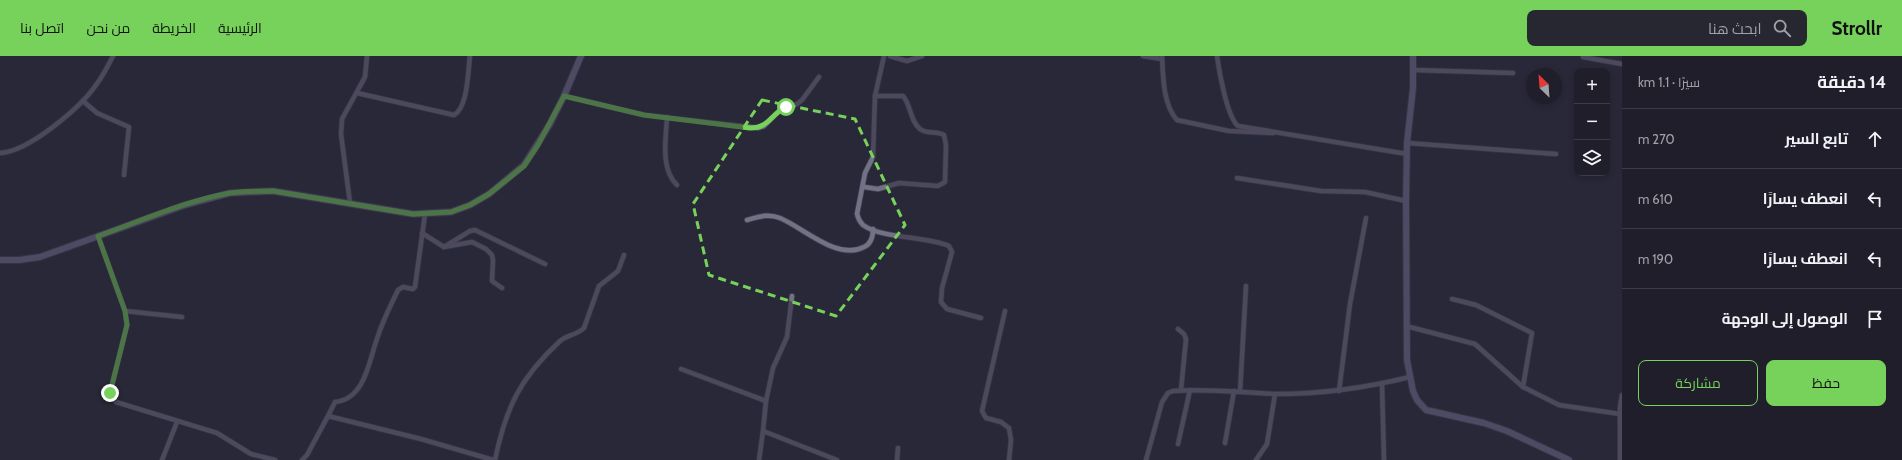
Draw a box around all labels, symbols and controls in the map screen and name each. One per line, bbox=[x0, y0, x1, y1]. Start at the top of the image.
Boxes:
search box bbox=[1527, 10, 1807, 46]
icon: search bbox=[1771, 17, 1793, 39]
text: Strollr bbox=[1831, 17, 1882, 40]
text: اتصل بنا bbox=[20, 19, 64, 37]
text: من نحن bbox=[86, 19, 130, 37]
text: الخريطة bbox=[152, 19, 196, 37]
text: الرئيسية bbox=[218, 19, 262, 37]
text: ابحث هنا bbox=[1708, 20, 1761, 38]
north arrow bbox=[1526, 68, 1562, 104]
map controls bbox=[1574, 68, 1610, 176]
button: + bbox=[1574, 68, 1610, 104]
text: 14 دقيقة bbox=[1817, 72, 1886, 92]
text: سيرًا · 1.1 km bbox=[1638, 74, 1700, 90]
route start bbox=[777, 98, 795, 116]
button: − bbox=[1574, 104, 1610, 140]
icon: ahead bbox=[1864, 128, 1886, 150]
text: تابع السير bbox=[1785, 130, 1848, 148]
text: 270 m bbox=[1638, 131, 1675, 147]
button: layers bbox=[1574, 140, 1610, 176]
icon: left bbox=[1864, 188, 1886, 210]
text: انعطف يسارًا bbox=[1763, 190, 1848, 208]
text: 610 m bbox=[1638, 191, 1673, 207]
icon: left bbox=[1864, 248, 1886, 270]
text: انعطف يسارًا bbox=[1763, 250, 1848, 268]
text: 190 m bbox=[1638, 251, 1673, 267]
icon: arrive bbox=[1864, 308, 1886, 330]
text: الوصول إلى الوجهة bbox=[1722, 310, 1848, 328]
button: مشاركة bbox=[1638, 360, 1758, 406]
button: حفظ bbox=[1766, 360, 1886, 406]
route end bbox=[101, 384, 119, 402]

